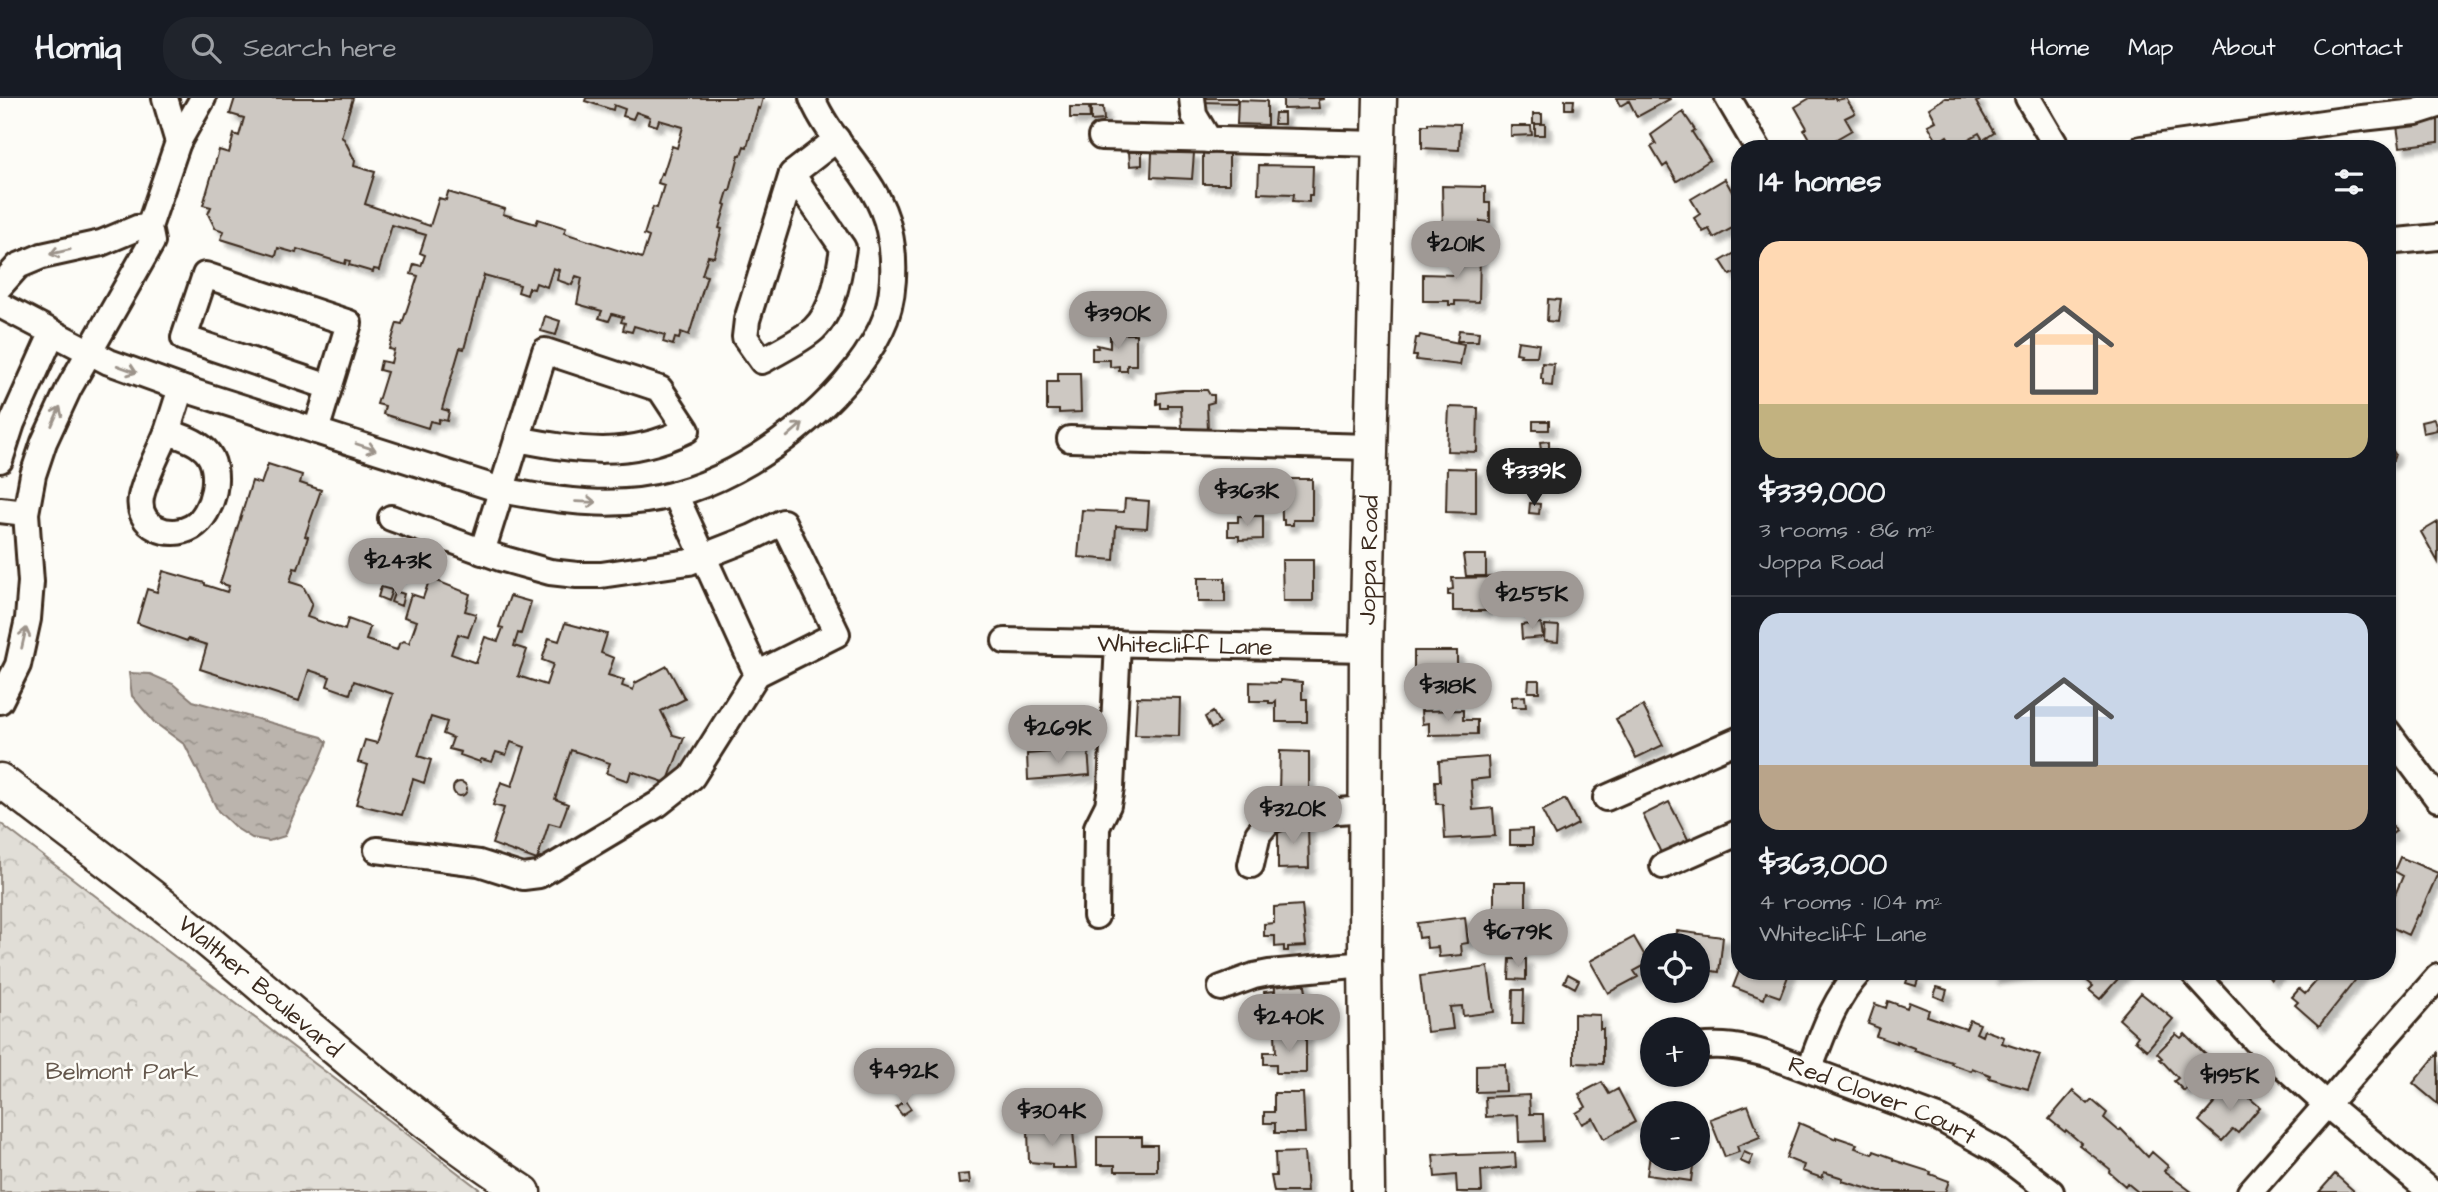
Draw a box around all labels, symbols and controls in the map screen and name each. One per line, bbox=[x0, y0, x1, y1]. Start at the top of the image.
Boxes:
search box bbox=[163, 17, 653, 80]
text: Homiq bbox=[35, 25, 121, 71]
icon: search bbox=[187, 29, 225, 67]
text: Search here bbox=[243, 30, 397, 66]
text: Home bbox=[2030, 31, 2090, 65]
text: Map bbox=[2128, 31, 2173, 65]
text: About bbox=[2211, 31, 2276, 65]
text: Contact bbox=[2314, 31, 2403, 65]
text: 14 homes bbox=[1759, 161, 1882, 203]
icon: filters bbox=[2330, 163, 2368, 201]
pin: $201K bbox=[1407, 222, 1505, 281]
text: $201K bbox=[1427, 228, 1485, 260]
one-way arrow bbox=[49, 246, 72, 259]
icon: home bbox=[2001, 287, 2127, 413]
pin: $390K bbox=[1069, 292, 1167, 351]
text: $390K bbox=[1085, 298, 1151, 330]
one-way arrow bbox=[115, 363, 137, 376]
one-way arrow bbox=[50, 406, 63, 427]
one-way arrow bbox=[786, 422, 804, 438]
one-way arrow bbox=[355, 441, 377, 454]
pin: $339K bbox=[1485, 448, 1583, 508]
text: $339K bbox=[1502, 455, 1566, 487]
pin: $363K bbox=[1198, 468, 1296, 528]
text: $339,000 bbox=[1759, 472, 1885, 514]
text: $363K bbox=[1215, 475, 1279, 507]
one-way arrow bbox=[574, 495, 597, 508]
street label: Joppa Road bbox=[1351, 495, 1388, 625]
text: 3 rooms · 86 m² bbox=[1759, 514, 1935, 546]
pin: $243K bbox=[349, 538, 447, 598]
text: $243K bbox=[364, 545, 432, 577]
text: Joppa Road bbox=[1759, 546, 1883, 578]
pin: $255K bbox=[1483, 572, 1581, 631]
text: $255K bbox=[1496, 578, 1568, 610]
one-way arrow bbox=[18, 627, 31, 650]
street label: Whitecliff Lane bbox=[1097, 627, 1273, 665]
icon: home bbox=[2001, 659, 2127, 785]
pin: $318K bbox=[1399, 664, 1497, 723]
text: $318K bbox=[1420, 670, 1476, 702]
pin: $269K bbox=[1009, 706, 1107, 765]
text: $269K bbox=[1024, 712, 1092, 744]
pin: $320K bbox=[1244, 786, 1342, 846]
text: $320K bbox=[1260, 793, 1326, 825]
text: $363,000 bbox=[1759, 844, 1887, 886]
text: 4 rooms · 104 m² bbox=[1759, 886, 1942, 918]
street label: Walther Boulevard bbox=[170, 907, 349, 1066]
pin: $679K bbox=[1469, 910, 1567, 969]
text: $679K bbox=[1484, 916, 1552, 948]
text: Whitecliff Lane bbox=[1759, 918, 1927, 950]
map controls bbox=[1640, 933, 1710, 1171]
button: locate bbox=[1640, 933, 1710, 1003]
pin: $240K bbox=[1240, 995, 1338, 1054]
text: $240K bbox=[1254, 1001, 1324, 1033]
button: + bbox=[1640, 1017, 1710, 1087]
pin: $492K bbox=[855, 1048, 953, 1108]
street label: Red Clover Court bbox=[1783, 1048, 1983, 1154]
pin: $195K bbox=[2181, 1054, 2279, 1113]
park label: Belmont Park bbox=[46, 1055, 199, 1089]
text: $492K bbox=[870, 1055, 938, 1087]
text: $195K bbox=[2200, 1060, 2260, 1092]
pin: $304K bbox=[1003, 1088, 1101, 1148]
text: $304K bbox=[1018, 1095, 1086, 1127]
button: − bbox=[1640, 1101, 1710, 1171]

